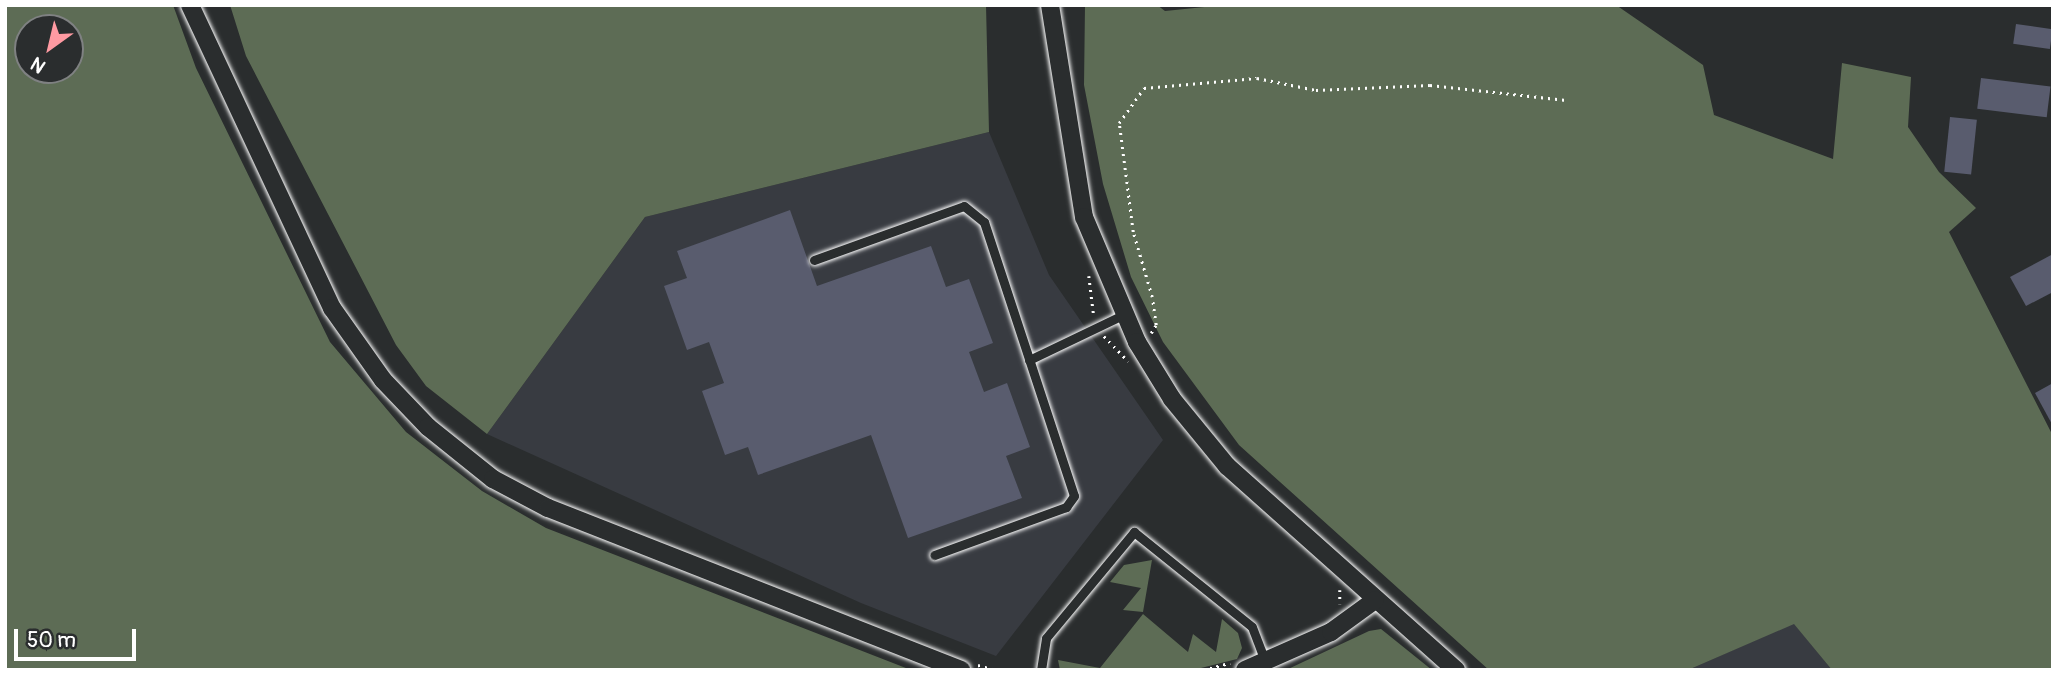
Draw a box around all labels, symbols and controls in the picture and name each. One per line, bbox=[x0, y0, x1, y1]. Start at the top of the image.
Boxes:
north arrow bbox=[14, 14, 84, 84]
text: N bbox=[26, 51, 50, 78]
scale bar bbox=[18, 616, 140, 660]
text: 50 m bbox=[27, 627, 76, 654]

